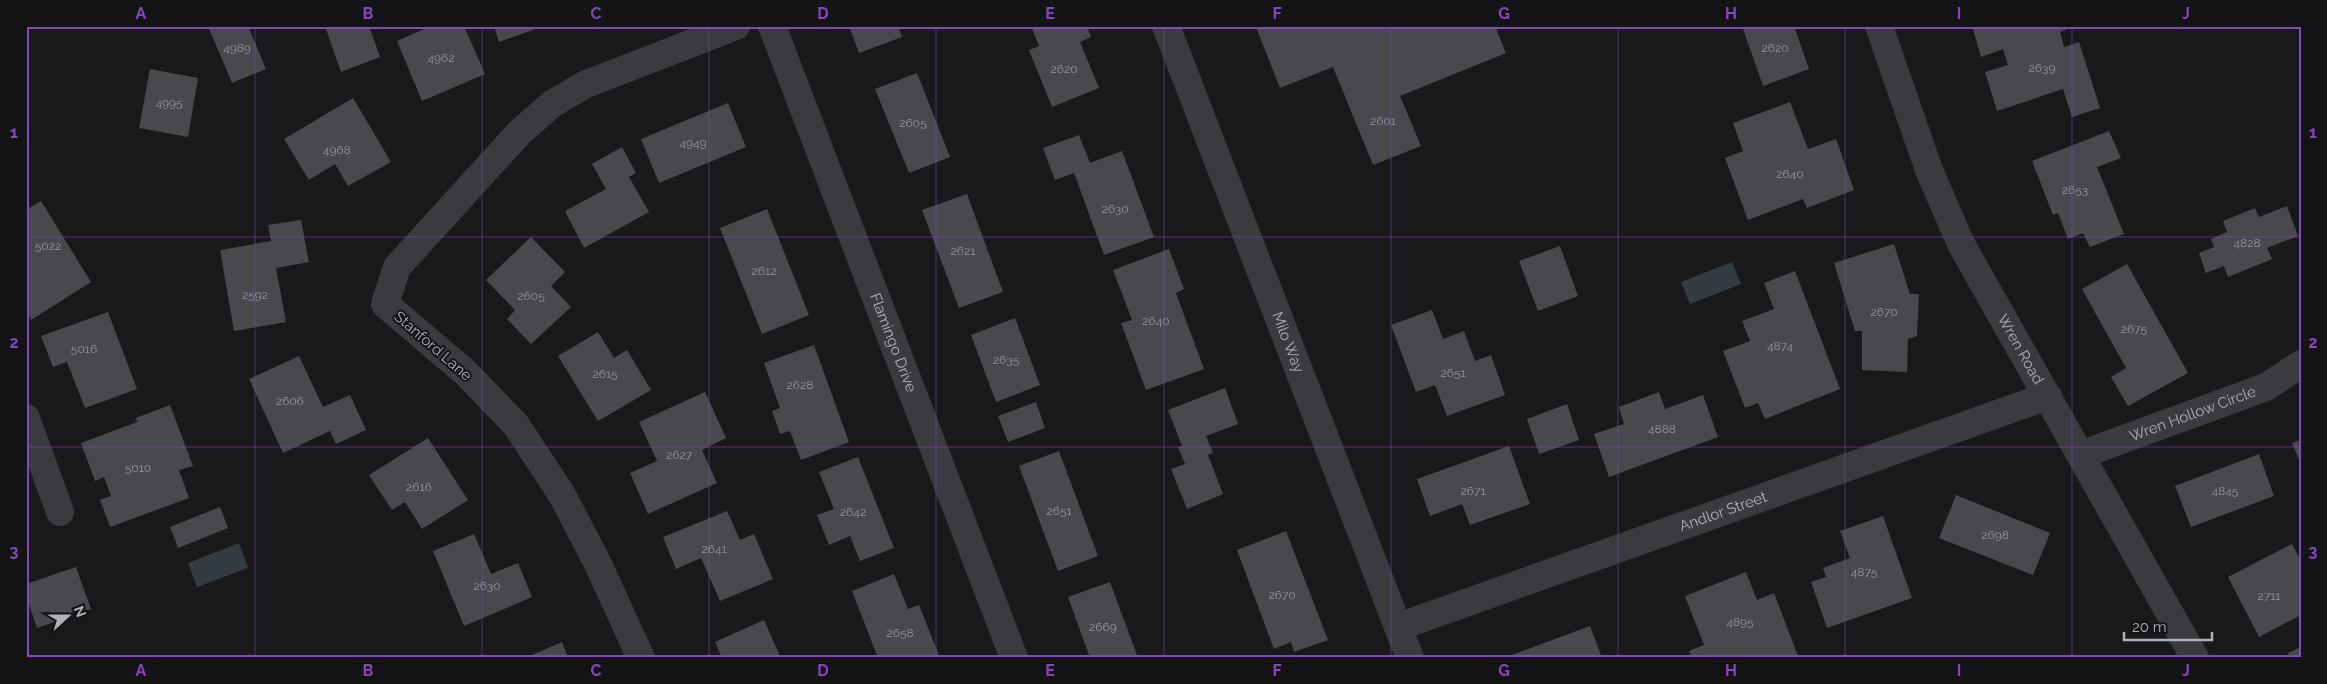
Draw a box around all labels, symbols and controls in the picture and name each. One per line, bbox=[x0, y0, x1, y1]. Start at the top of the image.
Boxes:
text: A bbox=[136, 4, 147, 23]
text: B bbox=[363, 4, 374, 23]
text: C bbox=[591, 4, 602, 23]
text: D bbox=[817, 4, 829, 23]
text: E bbox=[1045, 4, 1055, 23]
text: F bbox=[1272, 4, 1282, 23]
text: G bbox=[1498, 4, 1510, 23]
text: H bbox=[1725, 4, 1737, 23]
text: I bbox=[1957, 4, 1961, 23]
text: J bbox=[2182, 4, 2190, 23]
house number: 4989 bbox=[223, 41, 251, 55]
house number: 2620 bbox=[1761, 41, 1789, 55]
house number: 4962 bbox=[427, 51, 455, 65]
house number: 2639 bbox=[2029, 61, 2055, 75]
house number: 2620 bbox=[1050, 62, 1078, 76]
house number: 4995 bbox=[155, 96, 183, 110]
house number: 2601 bbox=[1370, 114, 1396, 128]
house number: 2605 bbox=[899, 116, 927, 130]
text: 1 bbox=[10, 123, 18, 142]
text: 1 bbox=[2309, 123, 2317, 142]
house number: 4949 bbox=[679, 136, 707, 150]
house number: 4968 bbox=[323, 143, 351, 157]
house number: 2640 bbox=[1776, 167, 1804, 181]
house number: 2653 bbox=[2062, 183, 2088, 197]
house number: 2630 bbox=[1101, 202, 1129, 216]
house number: 4828 bbox=[2233, 236, 2261, 250]
house number: 5022 bbox=[35, 239, 61, 253]
house number: 2621 bbox=[951, 244, 975, 258]
house number: 2612 bbox=[752, 264, 776, 278]
house number: 2592 bbox=[242, 288, 268, 302]
house number: 2605 bbox=[517, 289, 545, 303]
street label: Flamingo Drive bbox=[866, 290, 920, 395]
house number: 2670 bbox=[1870, 305, 1898, 319]
street label: Stanford Lane bbox=[390, 307, 476, 385]
street label: Milo Way bbox=[1268, 309, 1308, 375]
street label: Wren Road bbox=[1994, 311, 2047, 387]
house number: 2640 bbox=[1142, 314, 1170, 328]
house number: 2675 bbox=[2121, 322, 2148, 336]
text: 2 bbox=[9, 333, 19, 352]
text: 2 bbox=[2308, 333, 2318, 352]
house number: 4874 bbox=[1767, 339, 1793, 353]
house number: 5016 bbox=[71, 342, 97, 356]
house number: 2635 bbox=[993, 353, 1020, 367]
house number: 2651 bbox=[1440, 366, 1466, 380]
house number: 2615 bbox=[592, 367, 618, 381]
house number: 2628 bbox=[787, 378, 813, 392]
street label: Wren Hollow Circle bbox=[2127, 382, 2259, 445]
house number: 2606 bbox=[276, 394, 304, 408]
house number: 4888 bbox=[1648, 422, 1676, 436]
house number: 2627 bbox=[666, 448, 693, 462]
house number: 5010 bbox=[125, 461, 151, 475]
house number: 2616 bbox=[406, 480, 432, 494]
house number: 2671 bbox=[1460, 484, 1486, 498]
house number: 4845 bbox=[2212, 484, 2239, 498]
street label: Andlor Street bbox=[1677, 488, 1769, 535]
house number: 2651 bbox=[1046, 504, 1072, 518]
house number: 2642 bbox=[840, 505, 866, 519]
house number: 2698 bbox=[1981, 528, 2009, 542]
text: 3 bbox=[10, 542, 19, 561]
house number: 2641 bbox=[701, 542, 727, 556]
text: 3 bbox=[2309, 542, 2318, 561]
house number: 4875 bbox=[1851, 565, 1878, 579]
house number: 2630 bbox=[473, 579, 501, 593]
house number: 2670 bbox=[1268, 588, 1296, 602]
house number: 2711 bbox=[2258, 589, 2280, 603]
north arrow bbox=[42, 592, 92, 642]
text: N bbox=[71, 603, 90, 619]
scale bar bbox=[2124, 609, 2212, 641]
house number: 4895 bbox=[1726, 615, 1754, 629]
text: 20 m bbox=[2132, 618, 2167, 636]
house number: 2669 bbox=[1089, 620, 1117, 634]
house number: 2658 bbox=[886, 626, 914, 640]
text: A bbox=[136, 661, 147, 680]
text: B bbox=[363, 661, 374, 680]
text: C bbox=[591, 661, 602, 680]
text: D bbox=[817, 661, 829, 680]
text: E bbox=[1045, 661, 1055, 680]
text: F bbox=[1272, 661, 1282, 680]
text: G bbox=[1498, 661, 1510, 680]
text: H bbox=[1725, 661, 1737, 680]
text: I bbox=[1957, 661, 1961, 680]
text: J bbox=[2182, 661, 2190, 680]

